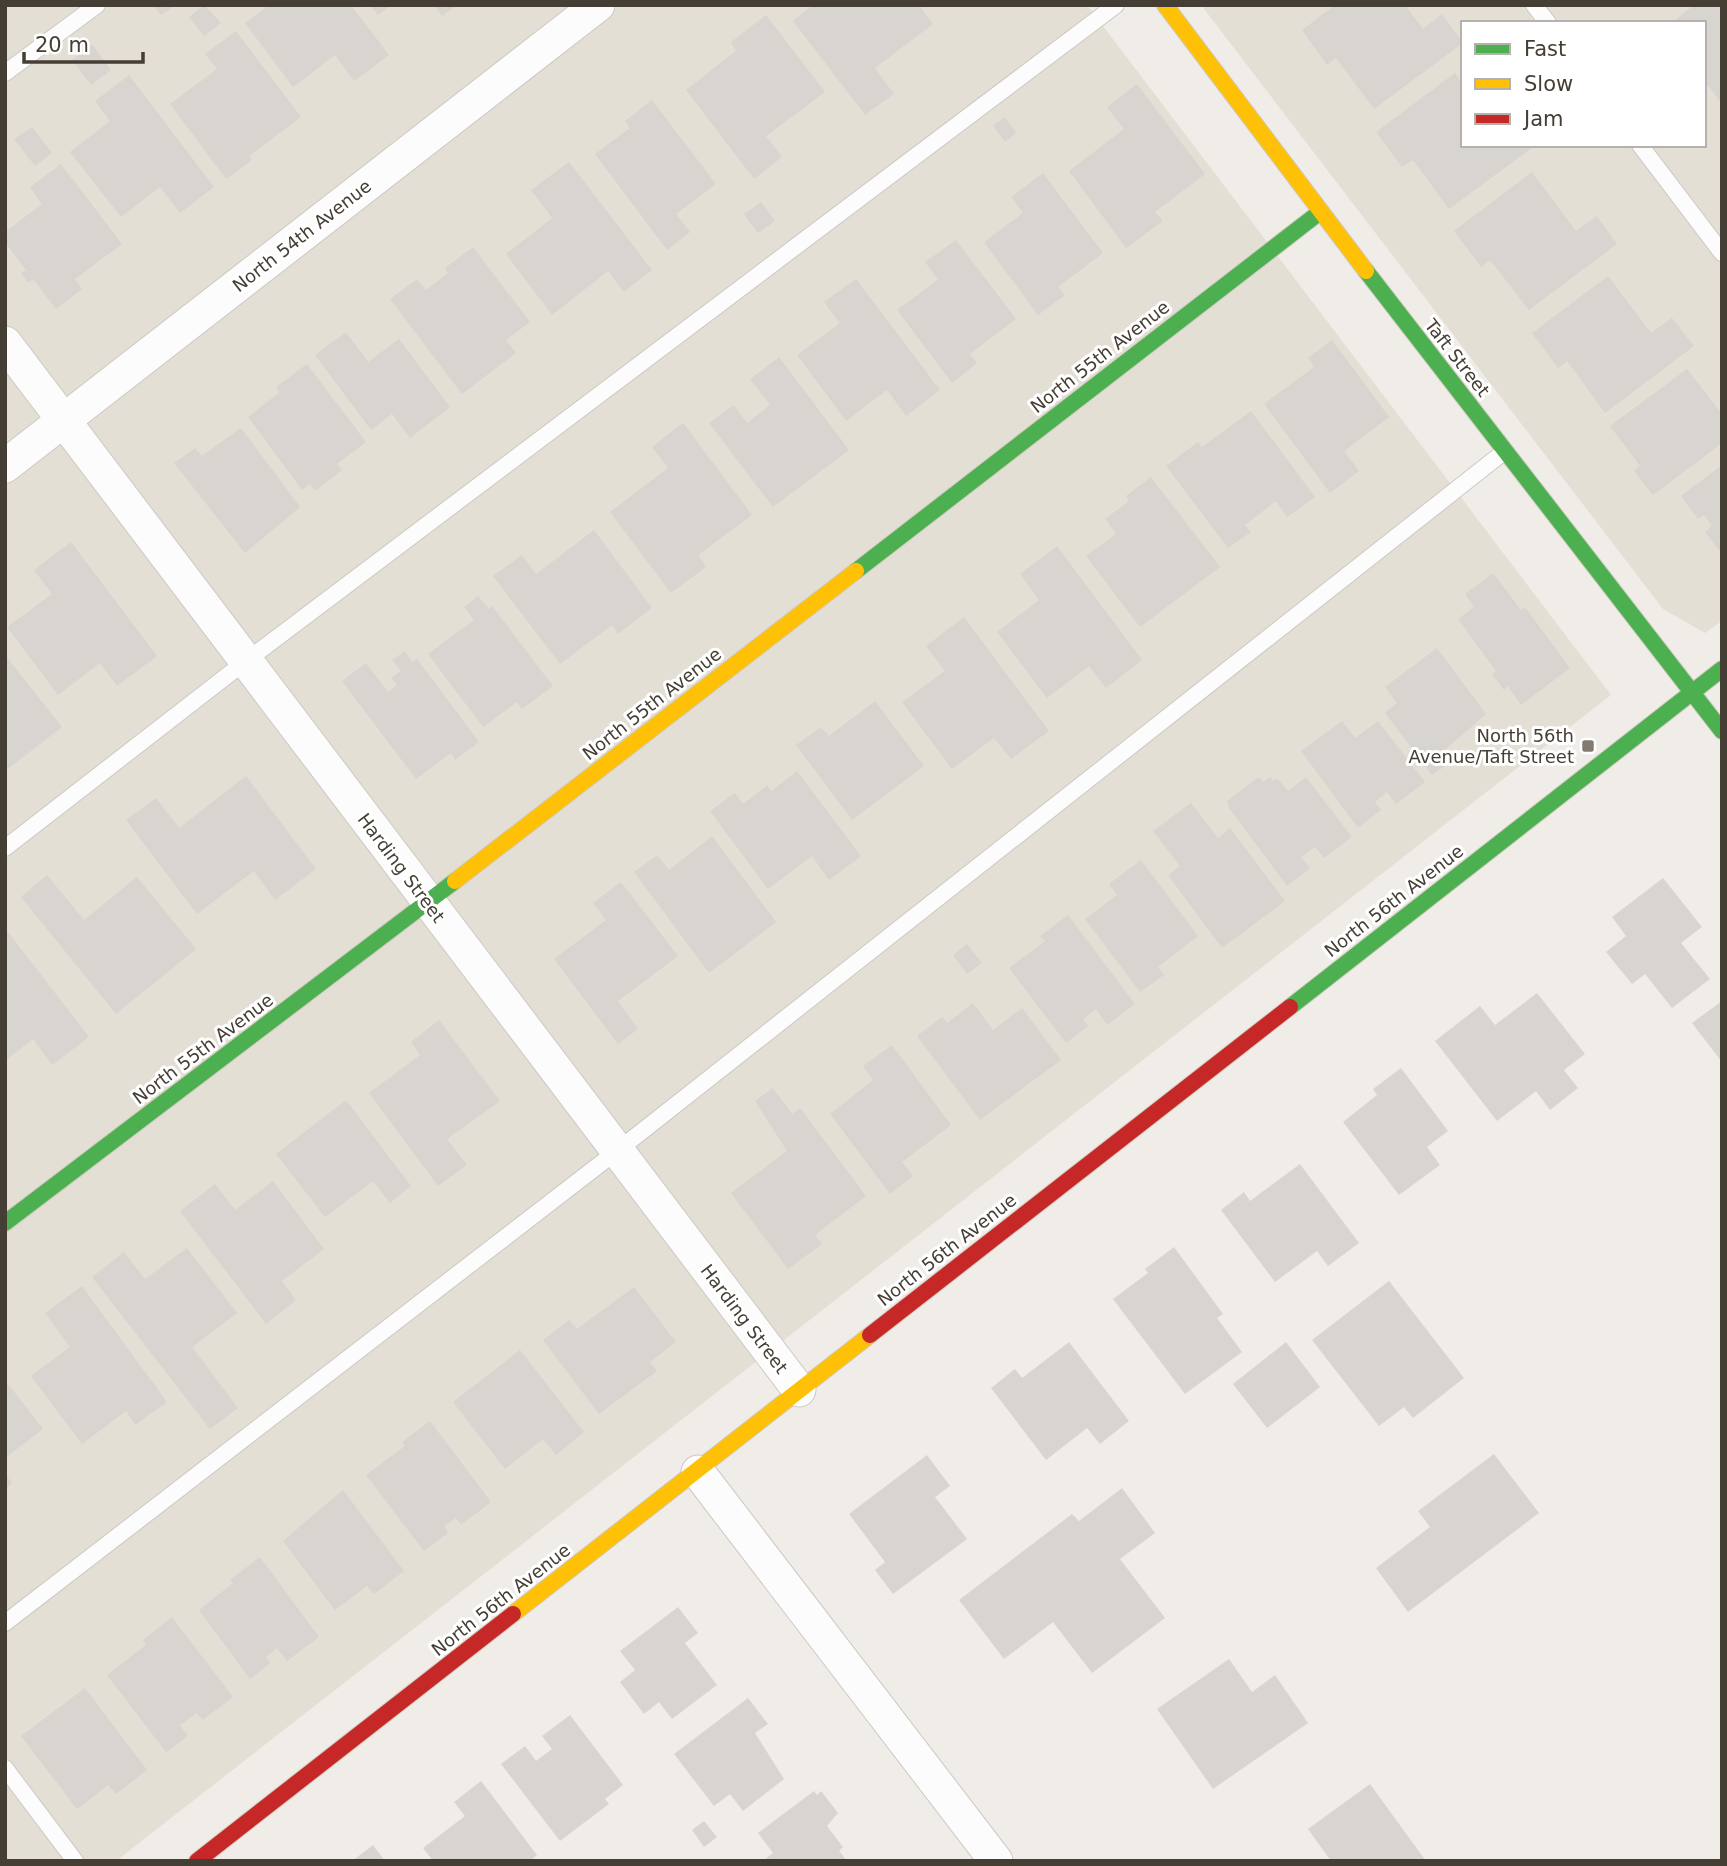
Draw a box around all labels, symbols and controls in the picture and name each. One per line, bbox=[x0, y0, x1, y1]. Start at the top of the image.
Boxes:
scale bar bbox=[24, 21, 144, 65]
legend bbox=[1461, 21, 1706, 147]
text: 20 m bbox=[35, 33, 89, 57]
text: Fast bbox=[1524, 37, 1566, 61]
text: Slow bbox=[1524, 72, 1573, 96]
text: Jam bbox=[1522, 107, 1564, 131]
street label: North 54th Avenue bbox=[228, 175, 375, 296]
street label: North 55th Avenue bbox=[1026, 296, 1173, 417]
street label: Taft Street bbox=[1420, 314, 1494, 401]
street label: North 55th Avenue bbox=[578, 643, 725, 764]
place label: North 56th Avenue/Taft Street bbox=[1409, 725, 1574, 767]
marker: North 56th Avenue/Taft Street bbox=[1580, 738, 1596, 754]
street label: Harding Street bbox=[353, 809, 449, 926]
street label: North 56th Avenue bbox=[1320, 840, 1467, 961]
street label: North 55th Avenue bbox=[128, 989, 277, 1108]
street label: North 56th Avenue bbox=[873, 1189, 1020, 1310]
street label: Harding Street bbox=[696, 1260, 792, 1377]
street label: North 56th Avenue bbox=[427, 1539, 574, 1660]

